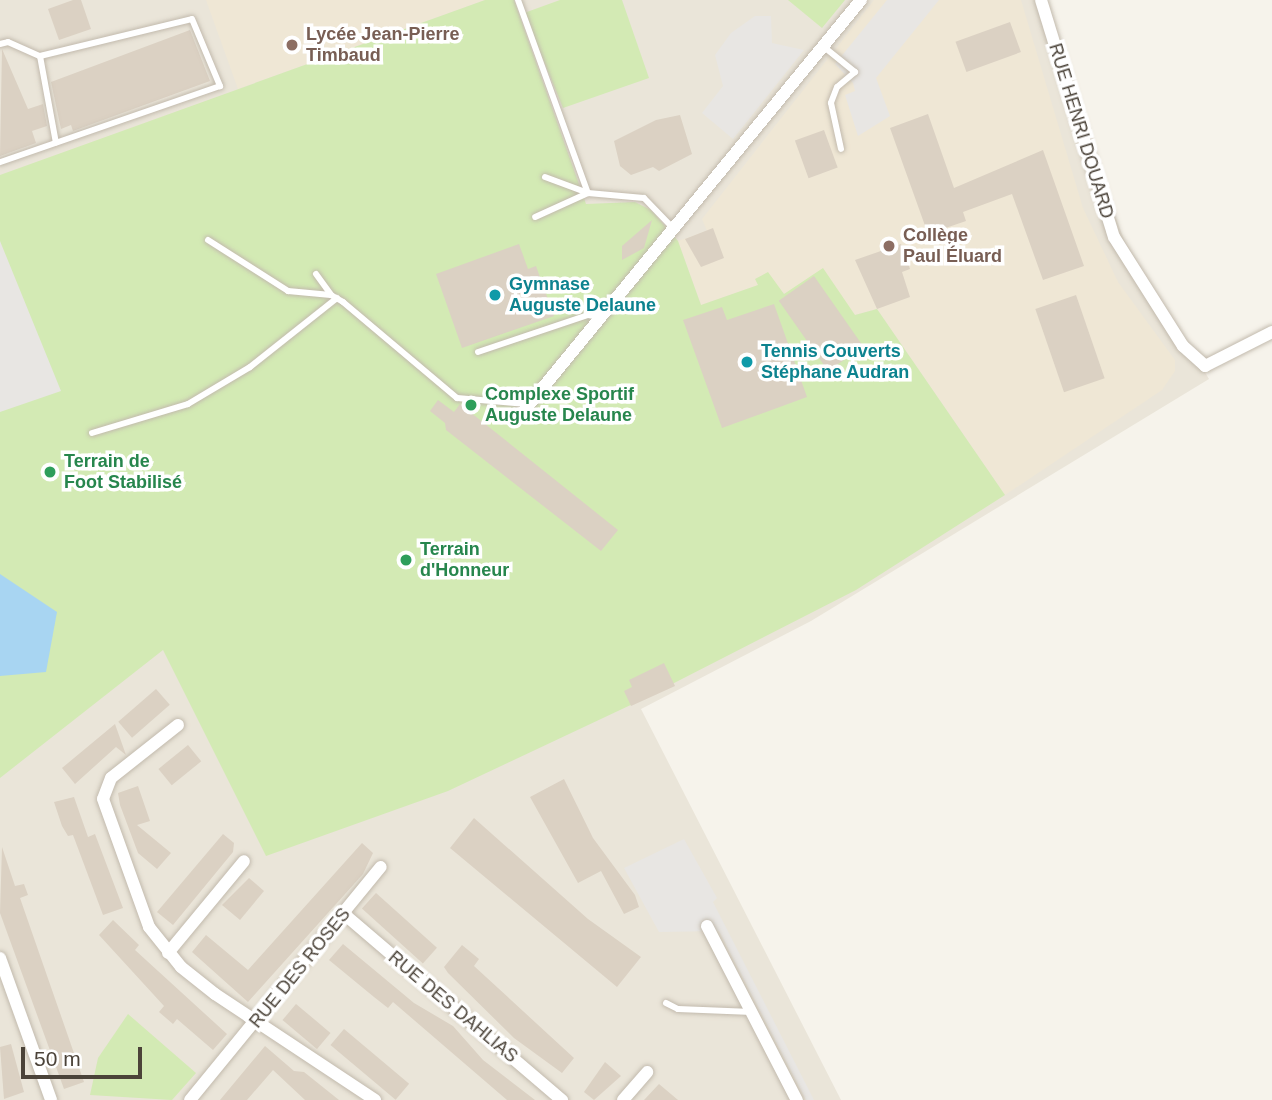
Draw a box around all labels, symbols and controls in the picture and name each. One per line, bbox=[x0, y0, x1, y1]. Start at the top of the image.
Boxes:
place label: Lycée Jean-Pierre Timbaud bbox=[306, 24, 459, 66]
marker: Lycée Jean-Pierre Timbaud bbox=[284, 37, 300, 53]
street label: RUE HENRI DOUARD bbox=[1044, 41, 1118, 221]
place label: Collège Paul Éluard bbox=[903, 225, 1002, 268]
marker: Collège Paul Éluard bbox=[881, 238, 897, 254]
place label: Gymnase Auguste Delaune bbox=[509, 274, 656, 316]
marker: Gymnase Auguste Delaune bbox=[487, 287, 503, 303]
place label: Tennis Couverts Stéphane Audran bbox=[761, 341, 910, 384]
marker: Tennis Couverts Stéphane Audran bbox=[739, 354, 755, 370]
place label: Complexe Sportif Auguste Delaune bbox=[485, 384, 634, 426]
marker: Complexe Sportif Auguste Delaune bbox=[463, 397, 479, 413]
place label: Terrain de Foot Stabilisé bbox=[64, 451, 182, 494]
marker: Terrain de Foot Stabilisé bbox=[42, 464, 58, 480]
place label: Terrain d'Honneur bbox=[420, 539, 509, 582]
marker: Terrain d'Honneur bbox=[398, 552, 414, 568]
street label: RUE DES ROSES bbox=[245, 904, 355, 1032]
street label: RUE DES DAHLIAS bbox=[384, 947, 522, 1067]
scale bar bbox=[24, 1034, 145, 1078]
text: 50 m bbox=[34, 1047, 81, 1070]

